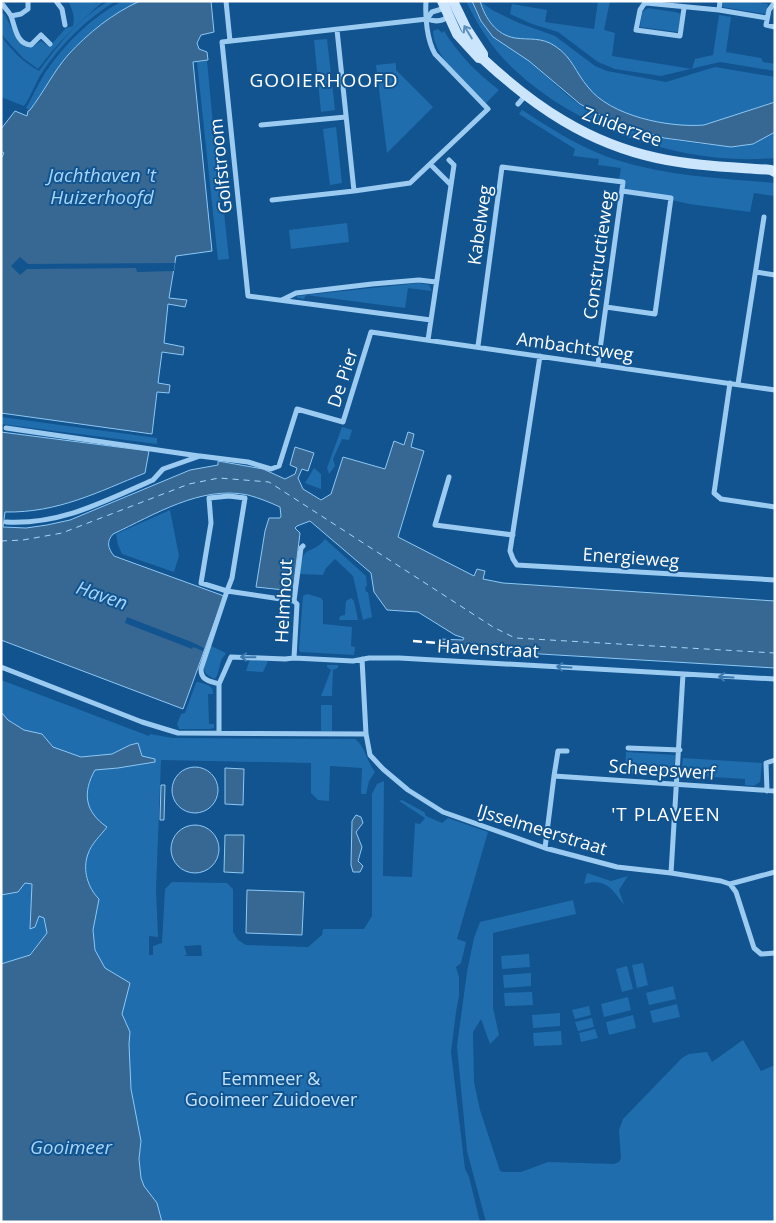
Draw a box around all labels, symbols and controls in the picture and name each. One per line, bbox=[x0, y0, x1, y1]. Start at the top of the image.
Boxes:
one-way arrow bbox=[463, 25, 473, 39]
district label: GOOIERHOOFD bbox=[249, 67, 399, 93]
street label: Zuiderzee bbox=[579, 101, 665, 152]
street label: Golfstroom bbox=[203, 118, 237, 215]
water label: Jachthaven 't Huizerhoofd bbox=[45, 162, 157, 210]
street label: Kabelweg bbox=[462, 183, 497, 266]
street label: Constructieweg bbox=[577, 189, 619, 321]
street label: Ambachtsweg bbox=[515, 326, 635, 366]
street label: De Pier bbox=[321, 345, 363, 410]
street label: Energieweg bbox=[582, 542, 680, 572]
street label: Helmhout bbox=[269, 558, 297, 643]
water label: Haven bbox=[73, 574, 131, 616]
street label: Havenstraat bbox=[436, 633, 540, 663]
one-way arrow bbox=[240, 652, 256, 662]
one-way arrow bbox=[556, 662, 572, 671]
one-way arrow bbox=[718, 672, 734, 681]
street label: Scheepswerf bbox=[608, 753, 717, 785]
street label: IJsselmeerstraat bbox=[474, 798, 610, 860]
district label: 'T PLAVEEN bbox=[611, 801, 721, 827]
park label: Eemmeer & Gooimeer Zuidoever bbox=[185, 1066, 358, 1111]
water label: Gooimeer bbox=[30, 1134, 114, 1160]

